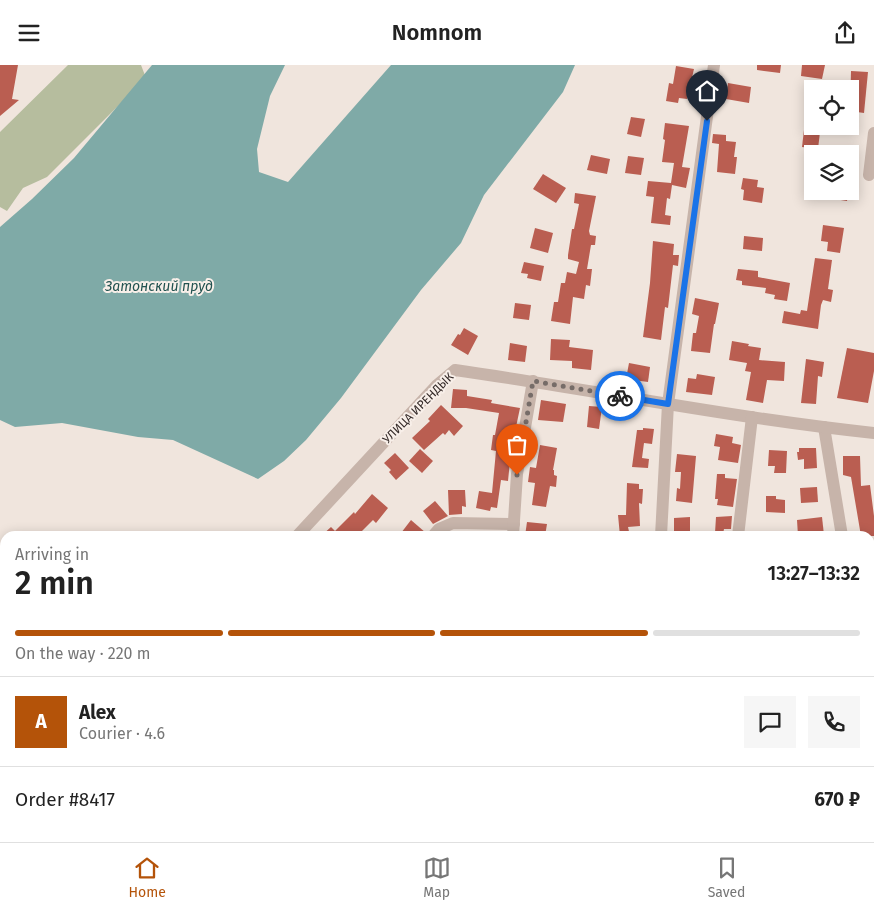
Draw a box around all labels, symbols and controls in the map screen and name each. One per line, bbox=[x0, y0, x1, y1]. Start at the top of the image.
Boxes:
icon: menu bbox=[15, 19, 43, 47]
text: Nomnom bbox=[392, 19, 482, 46]
icon: share bbox=[831, 19, 859, 47]
pin bbox=[686, 70, 728, 121]
icon: home bbox=[693, 77, 721, 105]
map controls bbox=[804, 80, 859, 200]
button: locate bbox=[804, 80, 859, 135]
button: layers bbox=[804, 145, 859, 200]
water label: Затонский пруд bbox=[104, 278, 213, 295]
street label: УЛИЦА ИРЕНДЫК bbox=[380, 370, 456, 446]
courier bbox=[595, 371, 645, 421]
icon: bike bbox=[606, 382, 634, 410]
pin bbox=[496, 424, 538, 475]
icon: bag bbox=[503, 431, 531, 459]
text: Arriving in bbox=[15, 545, 89, 564]
text: 13:27–13:32 bbox=[768, 562, 860, 585]
text: 2 min bbox=[15, 564, 94, 602]
text: On the way · 220 m bbox=[15, 644, 150, 663]
button: chat bbox=[744, 696, 796, 748]
button: phone bbox=[808, 696, 860, 748]
text: Alex bbox=[79, 701, 116, 724]
text: A bbox=[35, 710, 47, 733]
text: Courier · 4.6 bbox=[79, 724, 165, 743]
text: Order #8417 bbox=[15, 788, 115, 811]
text: 670 ₽ bbox=[814, 788, 860, 811]
tab: Home bbox=[128, 854, 166, 901]
tab: Map bbox=[423, 854, 451, 901]
tab: Saved bbox=[708, 854, 746, 901]

